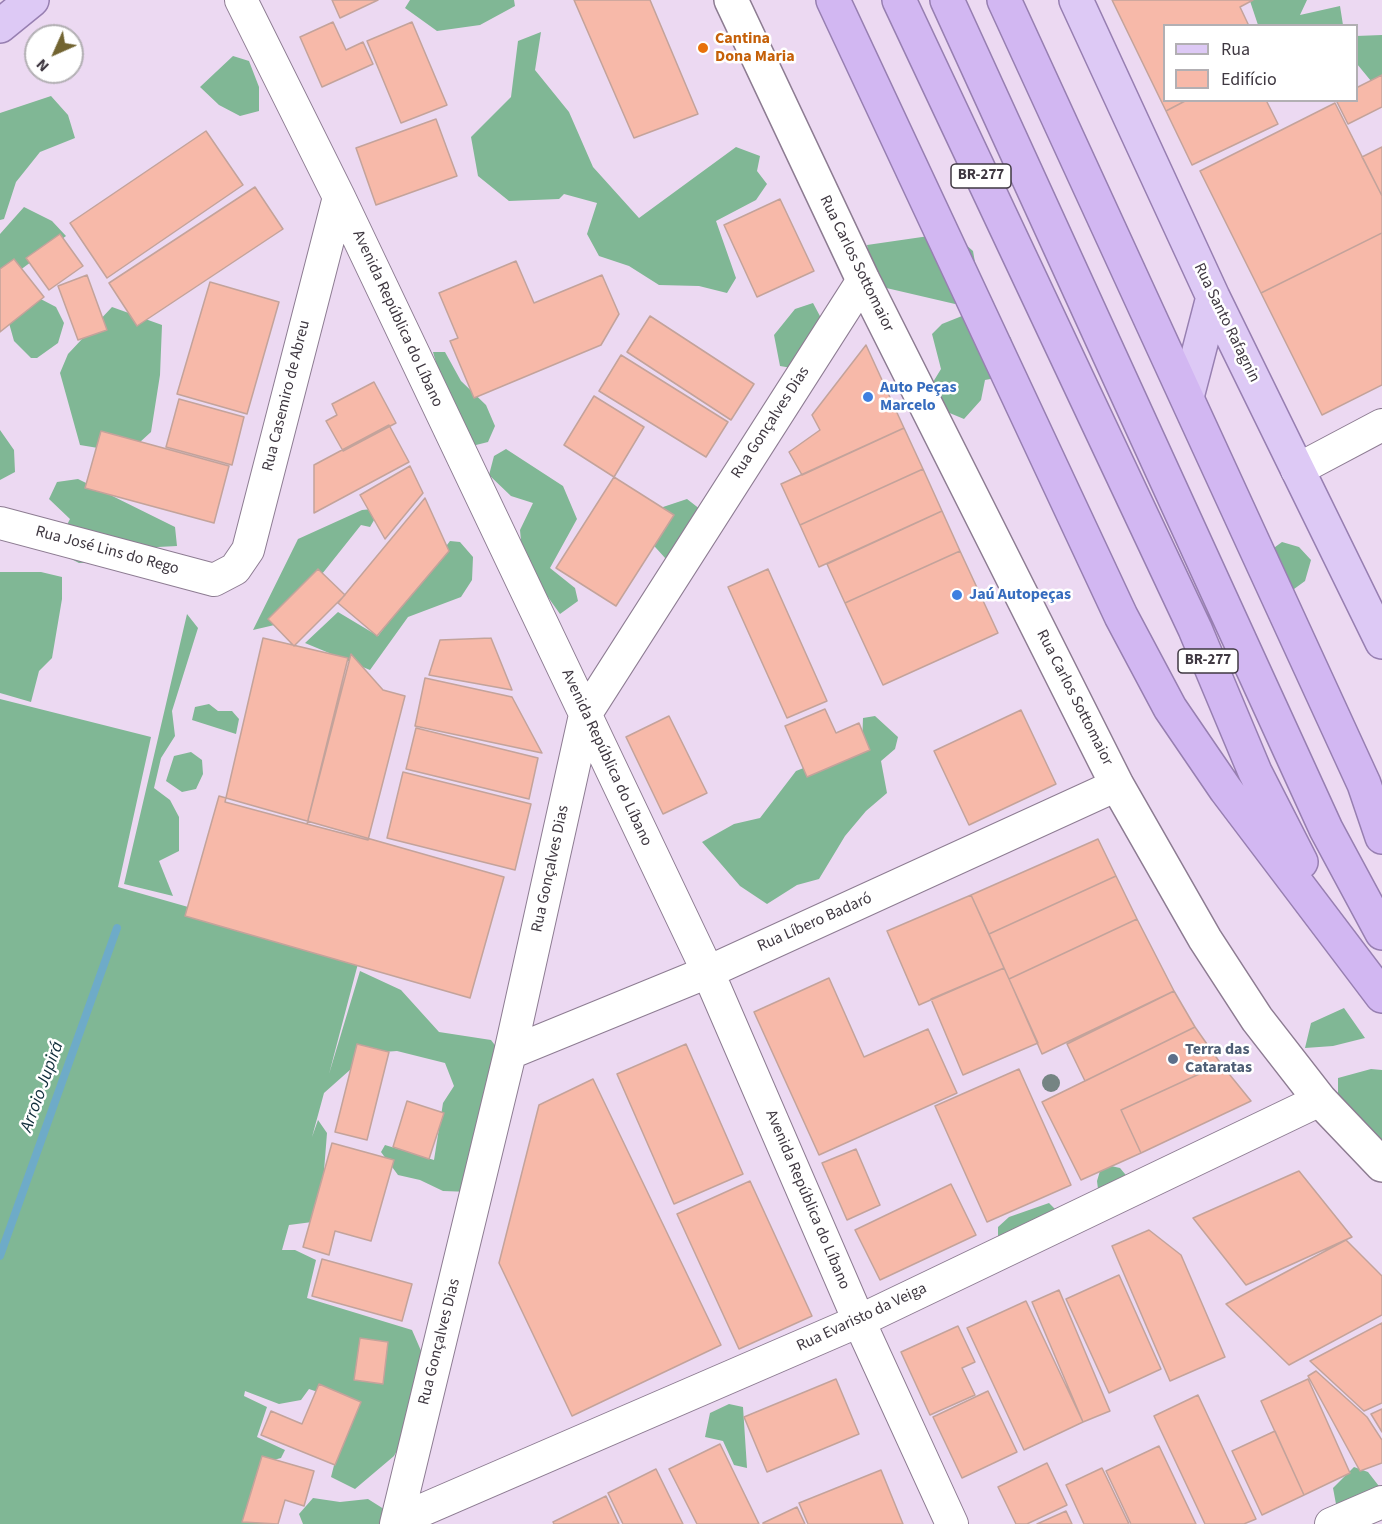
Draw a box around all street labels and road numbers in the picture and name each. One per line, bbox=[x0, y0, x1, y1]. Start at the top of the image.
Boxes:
road number: BR-277 bbox=[951, 164, 1011, 188]
street label: Rua Carlos Sottomaior bbox=[815, 192, 897, 336]
street label: Avenida República do Líbano bbox=[348, 227, 446, 411]
street label: Rua Santo Rafagnin bbox=[1189, 260, 1263, 386]
street label: Rua Casemiro de Abreu bbox=[259, 318, 315, 474]
street label: Rua Gonçalves Dias bbox=[728, 363, 814, 483]
street label: Rua José Lins do Rego bbox=[33, 523, 181, 579]
street label: Rua Carlos Sottomaior bbox=[1031, 627, 1117, 769]
road number: BR-277 bbox=[1178, 649, 1238, 673]
street label: Avenida República do Líbano bbox=[557, 666, 655, 850]
street label: Rua Gonçalves Dias bbox=[528, 804, 574, 934]
street label: Rua Líbero Badaró bbox=[755, 889, 875, 957]
street label: Avenida República do Líbano bbox=[760, 1107, 854, 1293]
street label: Rua Gonçalves Dias bbox=[415, 1277, 465, 1407]
street label: Rua Evaristo da Veiga bbox=[794, 1279, 930, 1357]

